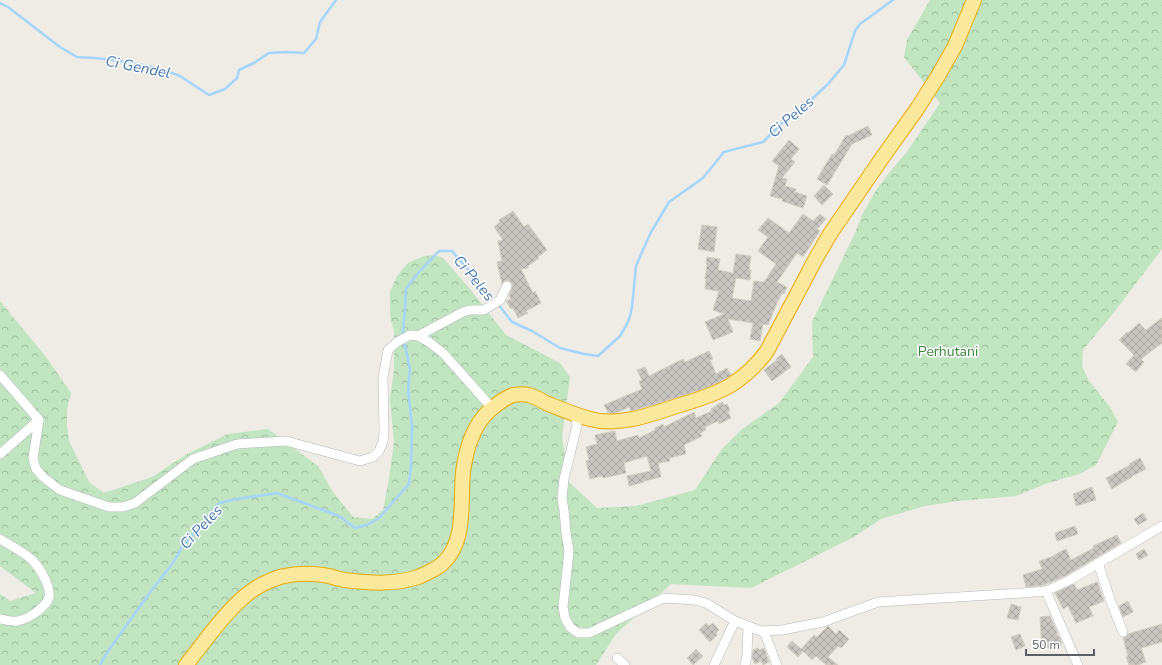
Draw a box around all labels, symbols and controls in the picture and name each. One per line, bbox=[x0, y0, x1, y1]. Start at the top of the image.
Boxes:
water label: Ci Gendel bbox=[104, 51, 172, 83]
water label: Ci Peles bbox=[764, 92, 818, 142]
water label: Ci Peles bbox=[449, 251, 499, 305]
park label: Perhutani bbox=[918, 342, 978, 361]
water label: Ci Peles bbox=[175, 500, 227, 554]
scale bar bbox=[1026, 631, 1094, 657]
text: 50 m bbox=[1032, 637, 1060, 653]

